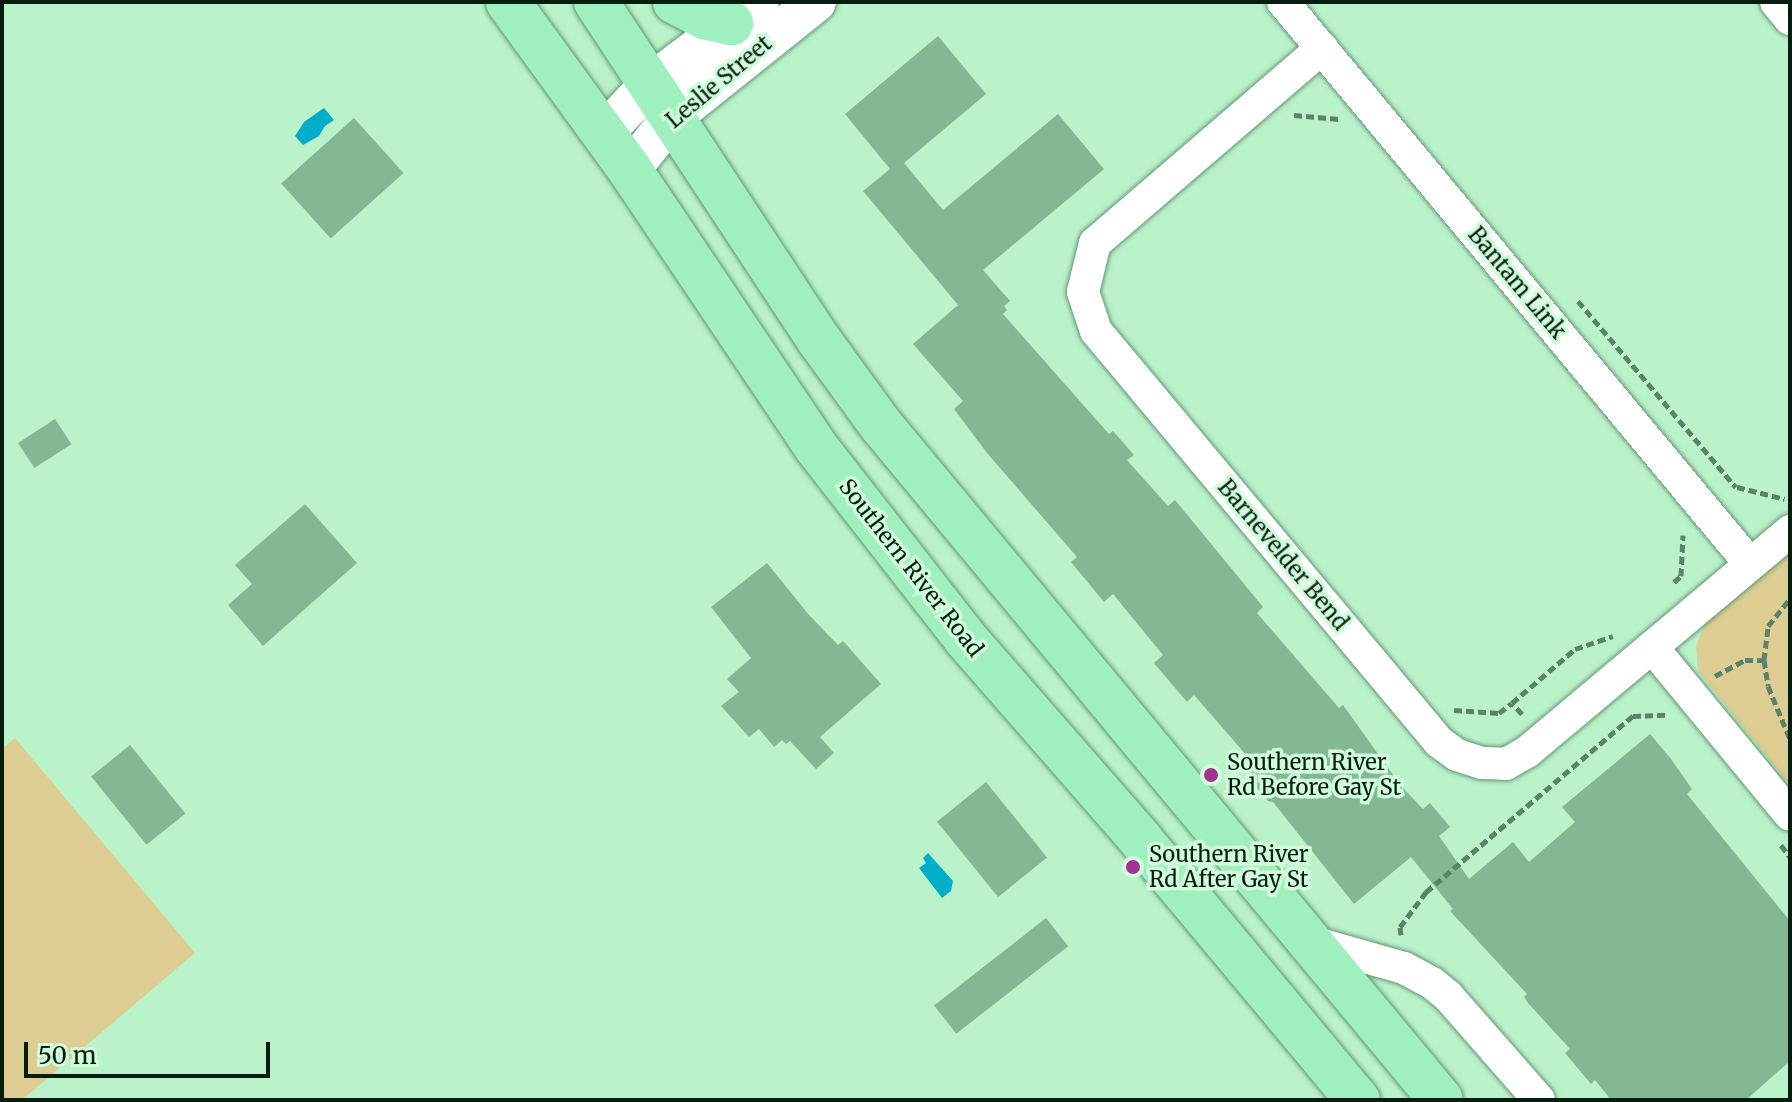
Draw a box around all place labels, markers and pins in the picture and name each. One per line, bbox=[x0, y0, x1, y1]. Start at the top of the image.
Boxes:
place label: Southern River Rd Before Gay St bbox=[1227, 749, 1401, 800]
marker: Southern River Rd Before Gay St bbox=[1202, 766, 1220, 784]
place label: Southern River Rd After Gay St bbox=[1149, 841, 1309, 892]
marker: Southern River Rd After Gay St bbox=[1124, 858, 1142, 876]

